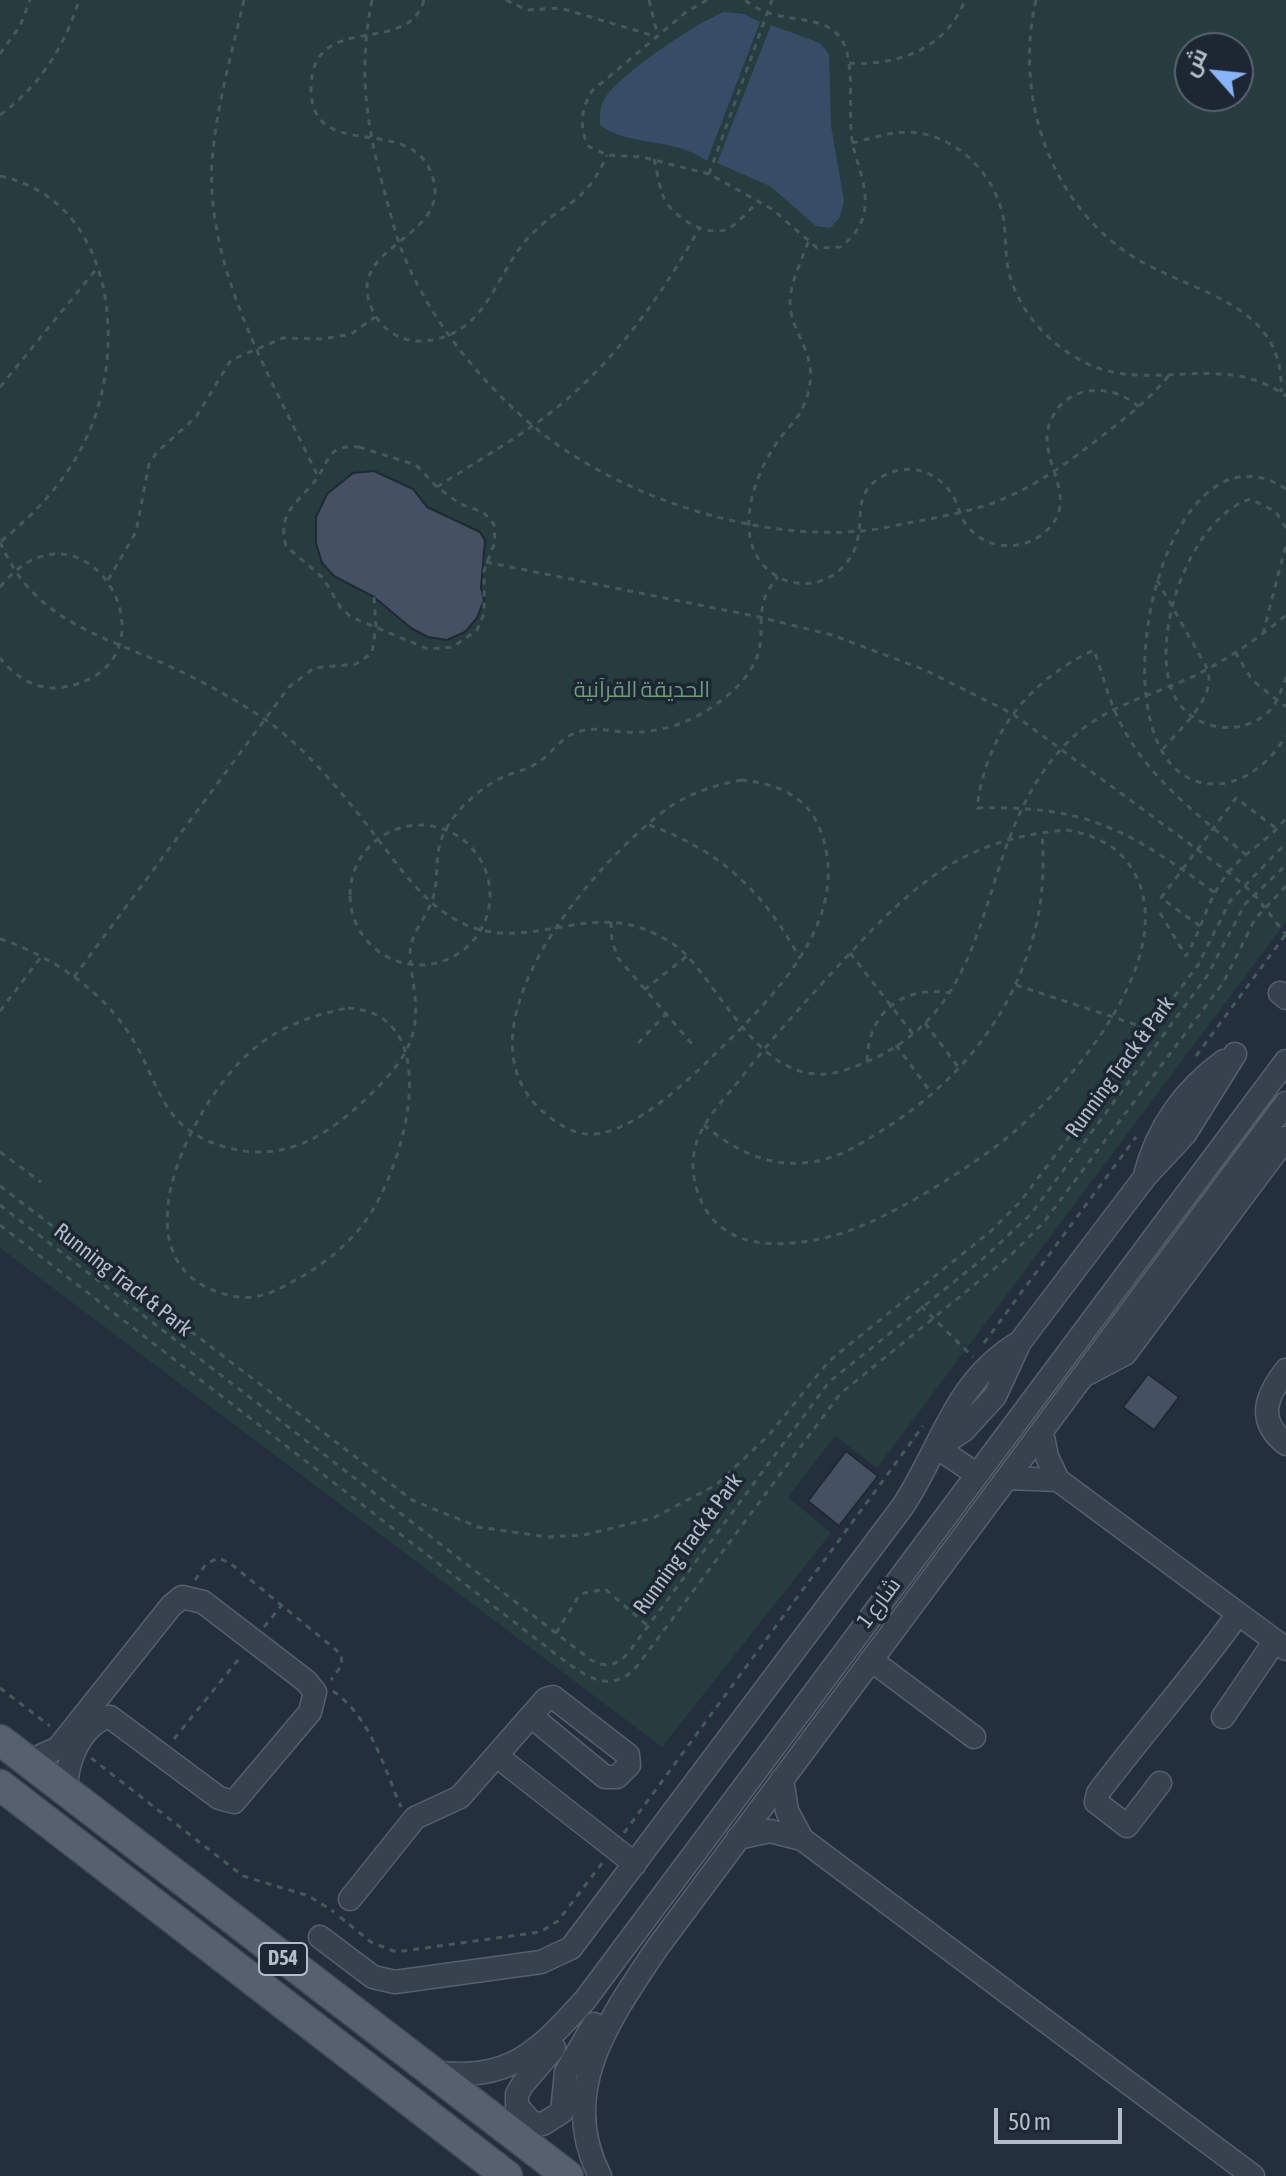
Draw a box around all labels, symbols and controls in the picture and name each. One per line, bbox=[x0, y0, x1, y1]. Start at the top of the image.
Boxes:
north arrow bbox=[1174, 32, 1254, 112]
text: ش bbox=[1176, 44, 1212, 80]
park label: الحديقة القرآنية bbox=[574, 677, 710, 703]
street label: Running Track & Park bbox=[1060, 991, 1180, 1143]
street label: Running Track & Park bbox=[49, 1218, 197, 1342]
street label: Running Track & Park bbox=[628, 1468, 748, 1620]
street label: شارع 1 bbox=[852, 1573, 906, 1633]
road number: D54 bbox=[259, 1943, 307, 1975]
scale bar bbox=[998, 2092, 1126, 2142]
text: 50 m bbox=[1008, 2108, 1051, 2135]

